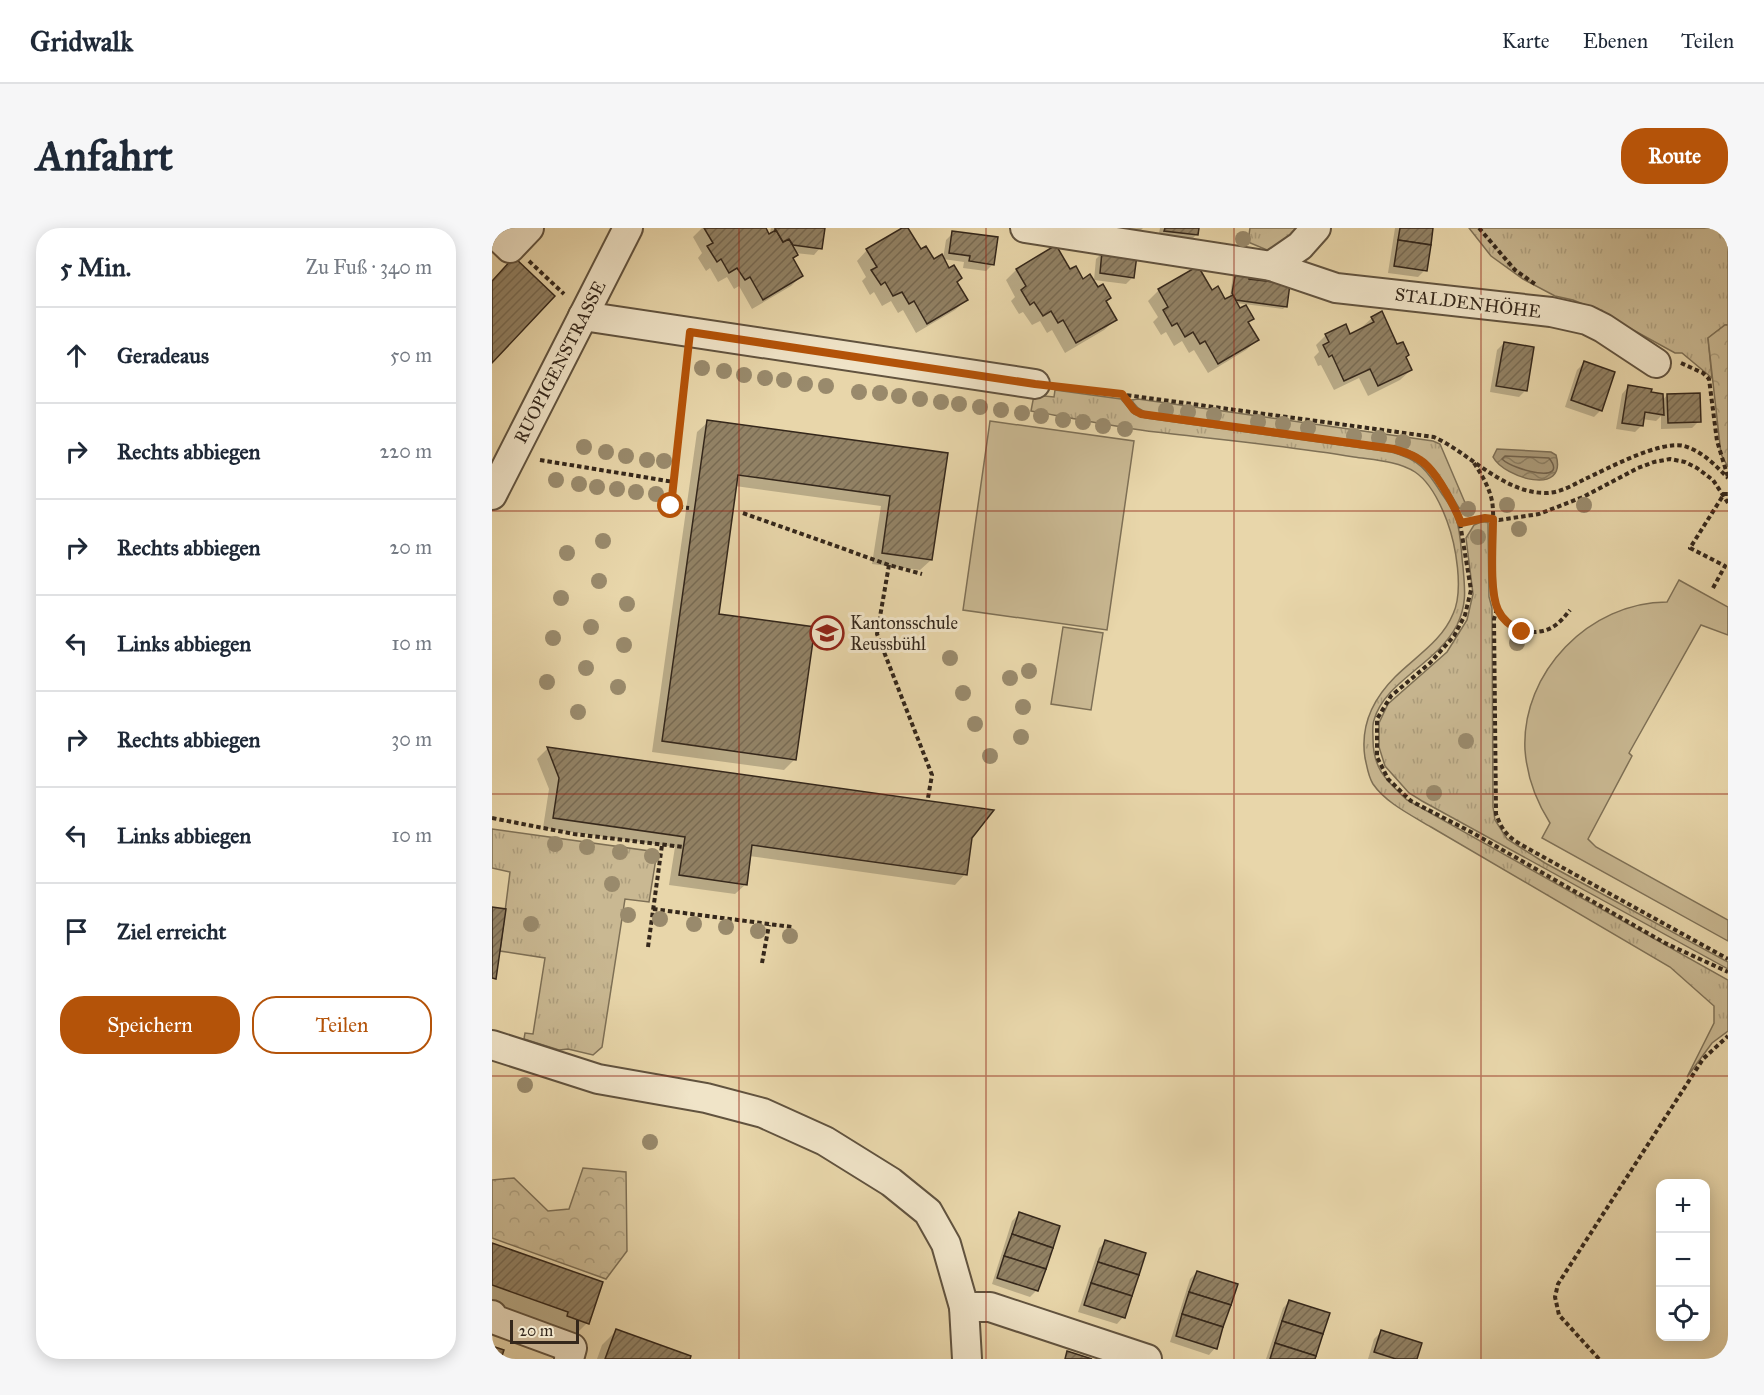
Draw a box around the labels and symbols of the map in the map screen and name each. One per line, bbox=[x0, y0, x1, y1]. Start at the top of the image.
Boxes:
street label: RUOPIGENSTRASSE bbox=[509, 277, 611, 447]
street label: STALDENHÖHE bbox=[1394, 282, 1543, 323]
route start bbox=[657, 492, 683, 518]
place label: Kantonsschule Reussbühl bbox=[850, 612, 958, 655]
school or university icon: Kantonsschule Reussbühl bbox=[809, 615, 845, 651]
route end bbox=[1508, 618, 1534, 644]
scale bar bbox=[510, 1317, 579, 1344]

